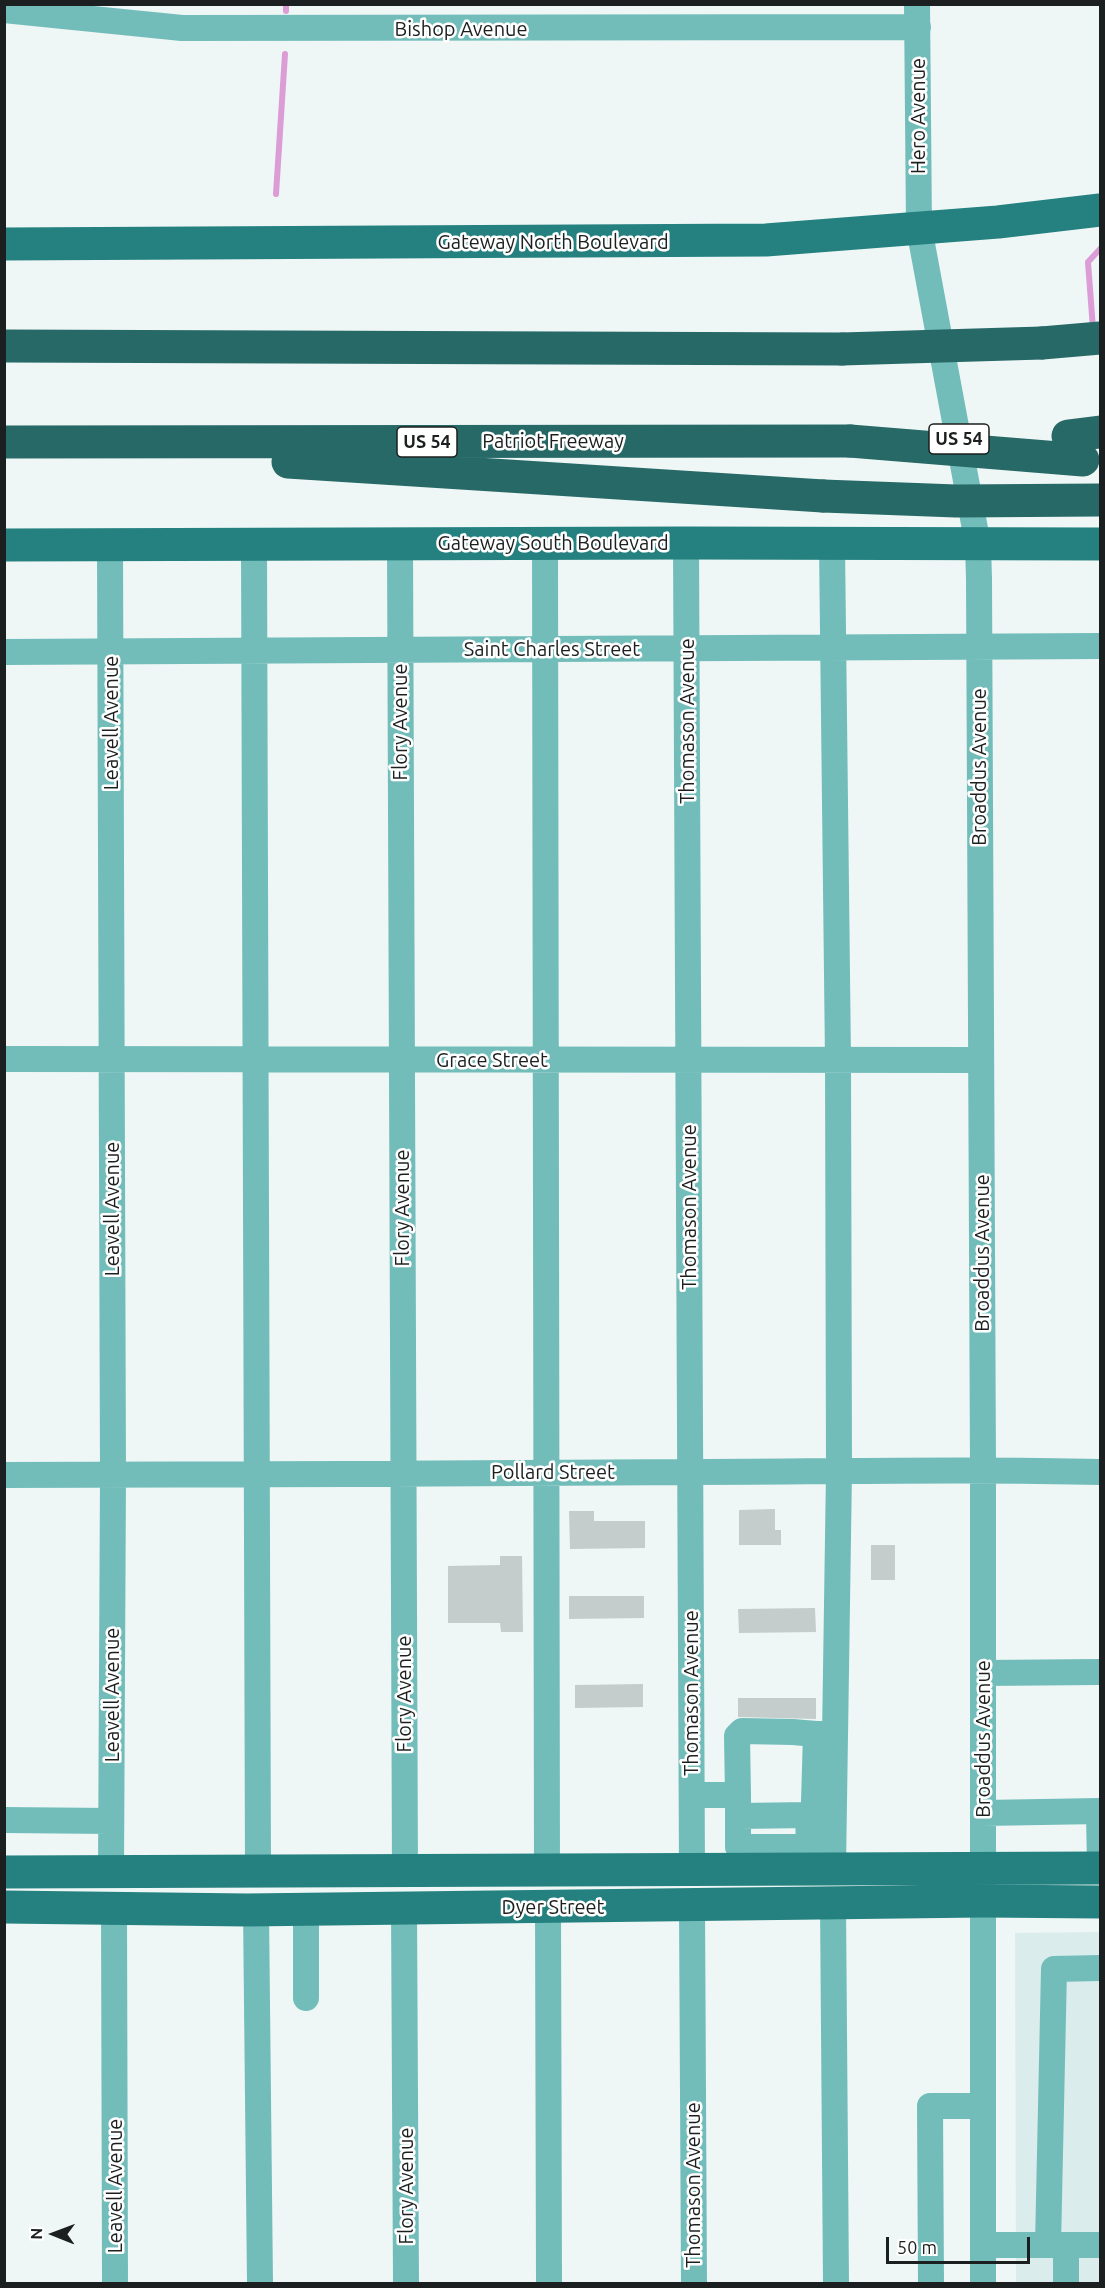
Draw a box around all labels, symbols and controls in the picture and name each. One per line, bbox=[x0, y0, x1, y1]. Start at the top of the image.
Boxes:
street label: Bishop Avenue bbox=[394, 17, 528, 41]
street label: Hero Avenue bbox=[906, 58, 930, 174]
street label: Gateway North Boulevard bbox=[437, 230, 669, 254]
road number: US 54 bbox=[929, 424, 989, 454]
road number: US 54 bbox=[397, 427, 457, 457]
street label: Patriot Freeway bbox=[482, 429, 624, 453]
street label: Gateway South Boulevard bbox=[437, 531, 669, 555]
street label: Saint Charles Street bbox=[464, 637, 640, 661]
street label: Thomason Avenue bbox=[675, 638, 699, 804]
street label: Leavell Avenue bbox=[99, 656, 123, 790]
street label: Flory Avenue bbox=[388, 663, 412, 781]
street label: Broaddus Avenue bbox=[967, 688, 991, 846]
street label: Grace Street bbox=[436, 1048, 548, 1072]
street label: Thomason Avenue bbox=[677, 1124, 701, 1290]
street label: Leavell Avenue bbox=[100, 1142, 124, 1276]
street label: Flory Avenue bbox=[390, 1149, 414, 1267]
street label: Broaddus Avenue bbox=[970, 1174, 994, 1332]
street label: Pollard Street bbox=[491, 1460, 615, 1484]
street label: Thomason Avenue bbox=[679, 1610, 703, 1776]
street label: Leavell Avenue bbox=[100, 1628, 124, 1762]
street label: Flory Avenue bbox=[392, 1635, 416, 1753]
street label: Broaddus Avenue bbox=[971, 1660, 995, 1818]
street label: Dyer Street bbox=[502, 1895, 604, 1919]
street label: Thomason Avenue bbox=[681, 2102, 705, 2268]
street label: Leavell Avenue bbox=[103, 2119, 127, 2253]
street label: Flory Avenue bbox=[394, 2127, 418, 2245]
north arrow bbox=[24, 2204, 84, 2264]
scale bar bbox=[889, 2225, 1033, 2263]
text: N bbox=[27, 2228, 45, 2240]
text: 50 m bbox=[897, 2237, 937, 2257]

